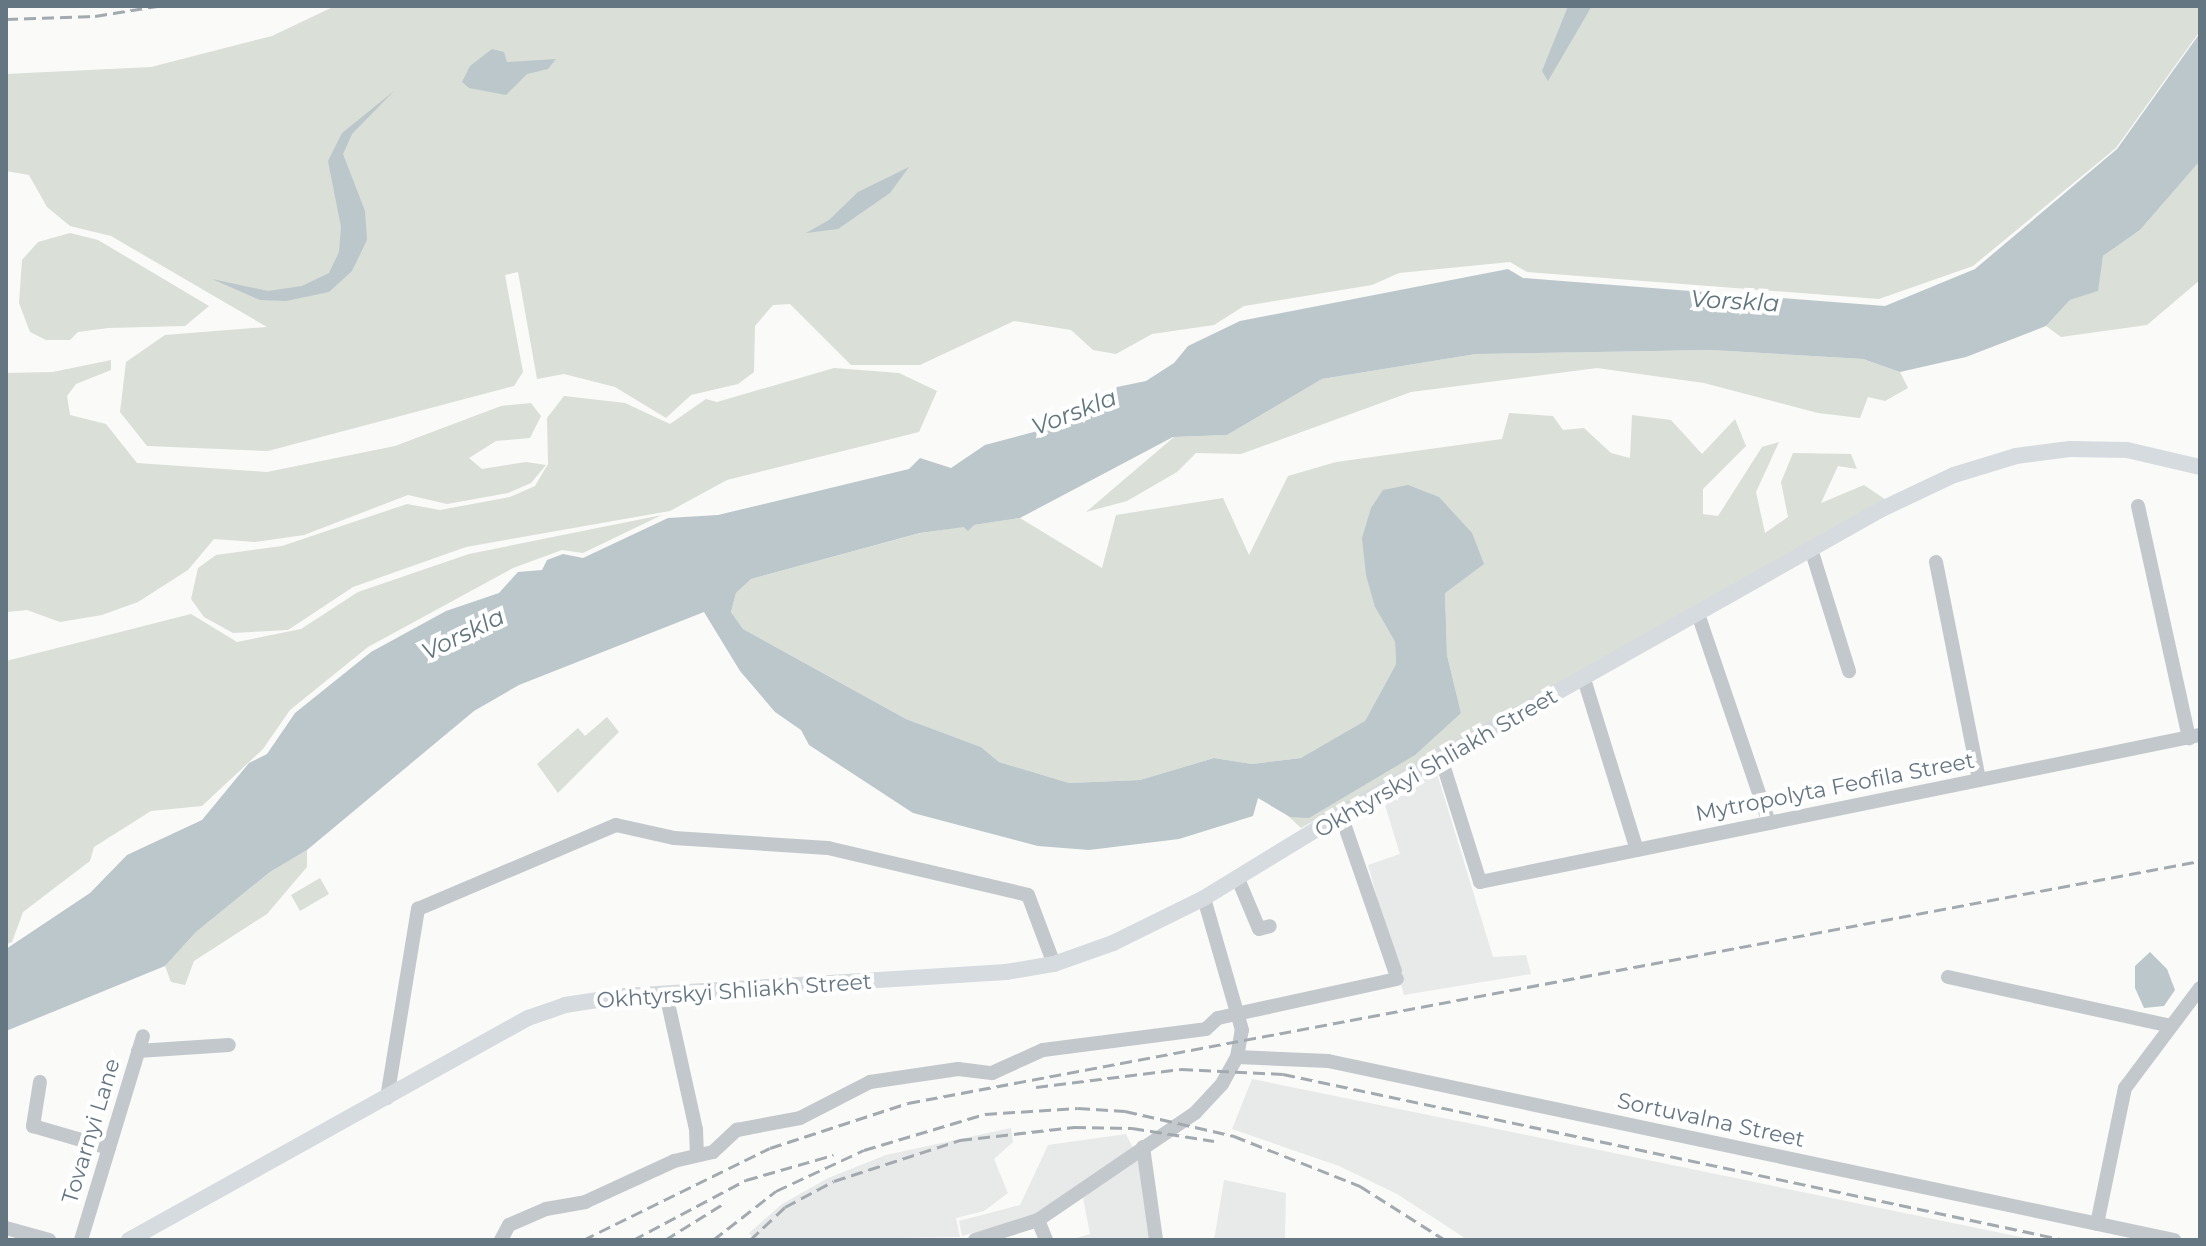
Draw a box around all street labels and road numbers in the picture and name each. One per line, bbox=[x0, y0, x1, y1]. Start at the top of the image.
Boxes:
street label: Okhtyrskyi Shliakh Street bbox=[1310, 683, 1562, 843]
street label: Mytropolyta Feofila Street bbox=[1693, 747, 1977, 827]
street label: Okhtyrskyi Shliakh Street bbox=[596, 968, 872, 1014]
street label: Tovarnyi Lane bbox=[56, 1055, 126, 1207]
street label: Sortuvalna Street bbox=[1615, 1087, 1807, 1153]

